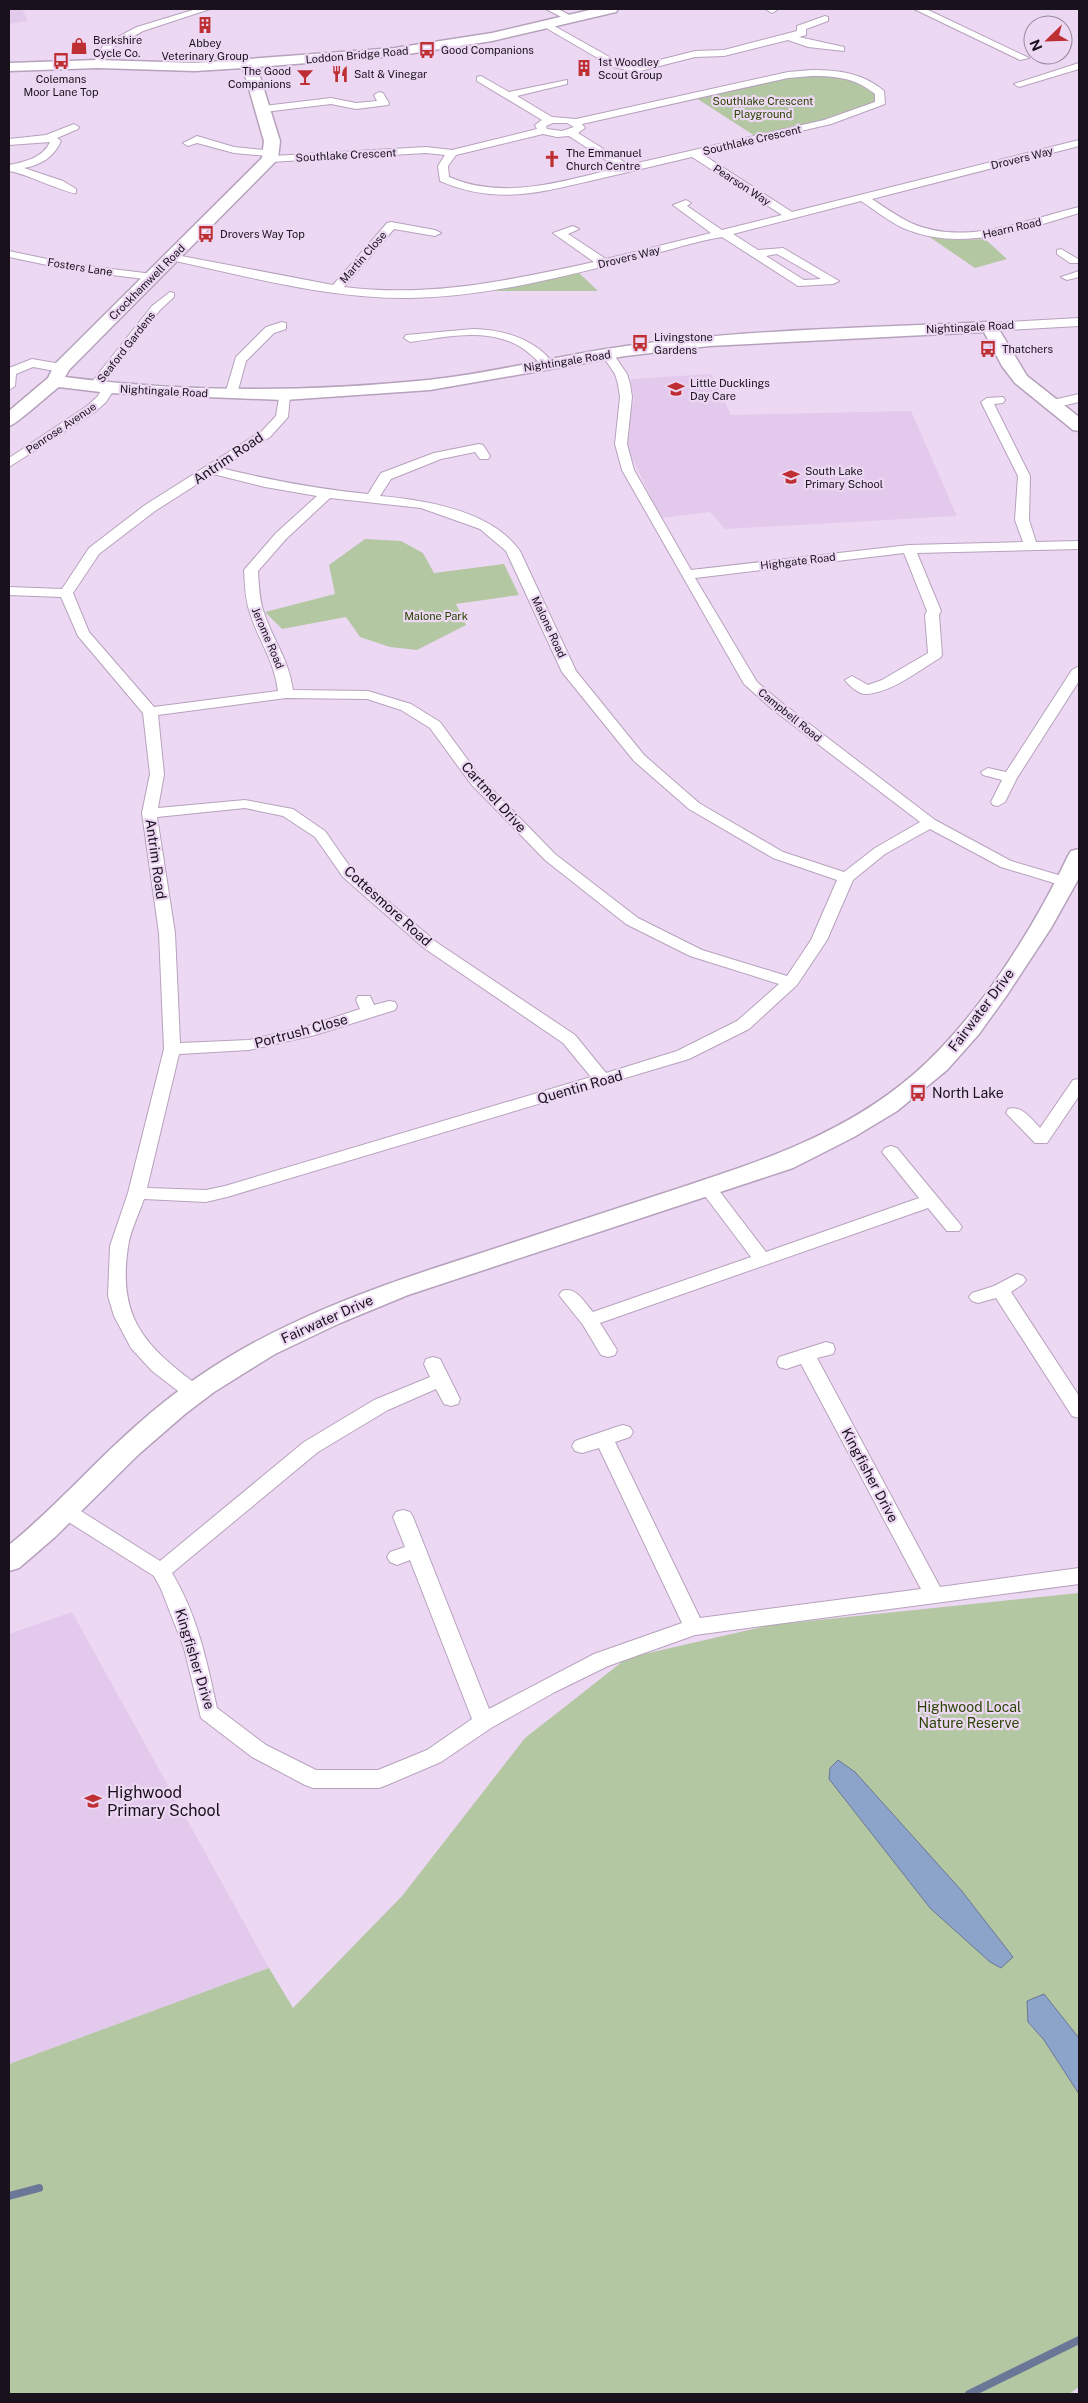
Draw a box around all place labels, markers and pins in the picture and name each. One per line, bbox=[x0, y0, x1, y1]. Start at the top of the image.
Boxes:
building icon: Abbey Veterinary Group bbox=[195, 15, 215, 35]
place label: Berkshire Cycle Co. bbox=[93, 34, 142, 59]
shop icon: Berkshire Cycle Co. bbox=[69, 36, 89, 56]
place label: Abbey Veterinary Group bbox=[161, 37, 249, 62]
bus stop icon: Good Companions bbox=[417, 40, 437, 60]
place label: Good Companions bbox=[441, 44, 534, 56]
bus stop icon: Colemans Moor Lane Top bbox=[51, 51, 71, 71]
place label: 1st Woodley Scout Group bbox=[598, 56, 663, 81]
building icon: 1st Woodley Scout Group bbox=[574, 58, 594, 78]
restaurant icon: Salt & Vinegar bbox=[330, 64, 350, 84]
place label: The Good Companions bbox=[228, 65, 291, 90]
bar icon: The Good Companions bbox=[295, 67, 315, 87]
place label: Salt & Vinegar bbox=[354, 68, 427, 80]
place label: Colemans Moor Lane Top bbox=[23, 73, 99, 98]
place label: The Emmanuel Church Centre bbox=[566, 147, 642, 172]
church icon: The Emmanuel Church Centre bbox=[542, 149, 562, 169]
bus stop icon: Drovers Way Top bbox=[196, 224, 216, 244]
place label: Drovers Way Top bbox=[220, 228, 305, 240]
place label: Livingstone Gardens bbox=[654, 331, 713, 356]
bus stop icon: Livingstone Gardens bbox=[630, 333, 650, 353]
bus stop icon: Thatchers bbox=[978, 339, 998, 359]
place label: Thatchers bbox=[1002, 343, 1054, 355]
place label: Little Ducklings Day Care bbox=[690, 377, 770, 402]
school or university icon: Little Ducklings Day Care bbox=[666, 379, 686, 399]
place label: South Lake Primary School bbox=[805, 465, 883, 490]
school or university icon: South Lake Primary School bbox=[781, 467, 801, 487]
bus stop icon: North Lake bbox=[908, 1083, 928, 1103]
place label: North Lake bbox=[932, 1085, 1004, 1101]
place label: Highwood Primary School bbox=[107, 1783, 221, 1820]
school or university icon: Highwood Primary School bbox=[83, 1791, 103, 1811]

